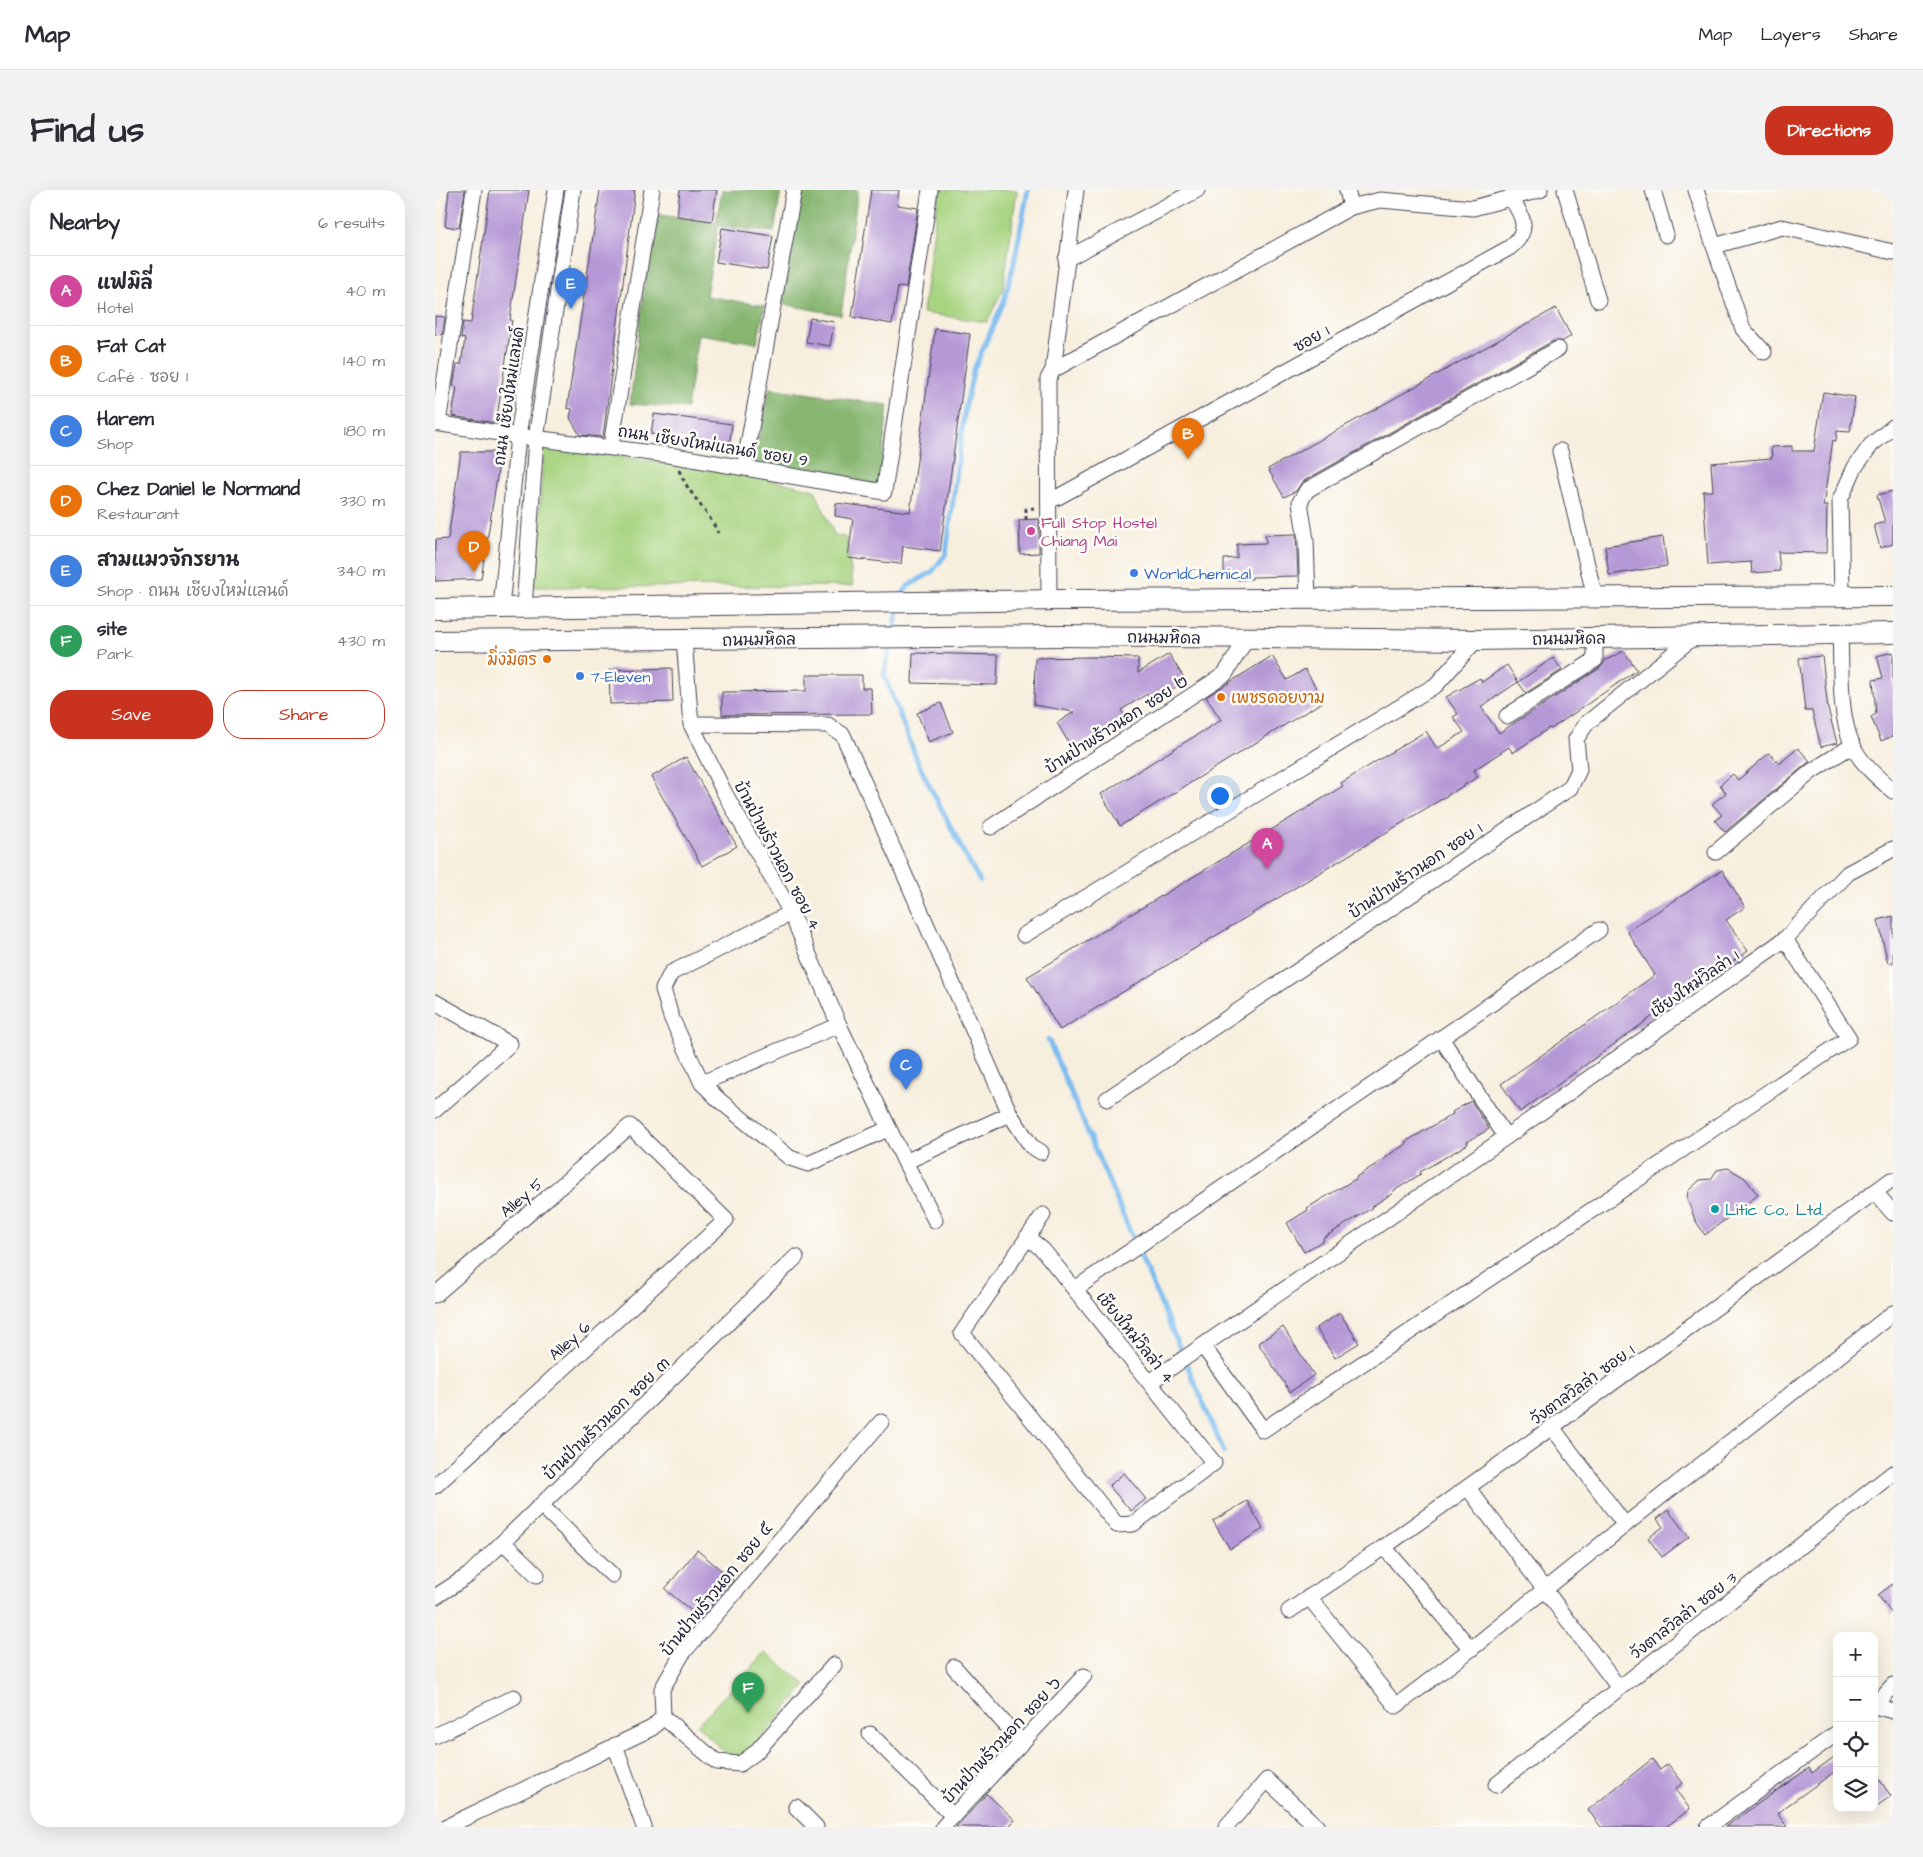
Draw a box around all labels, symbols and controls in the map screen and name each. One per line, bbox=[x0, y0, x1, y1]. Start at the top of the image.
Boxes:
text: Map bbox=[25, 18, 70, 52]
text: Map bbox=[1698, 22, 1732, 47]
text: Layers bbox=[1760, 22, 1821, 47]
text: Share bbox=[1849, 22, 1898, 47]
text: Find us bbox=[30, 106, 144, 155]
button: Directions bbox=[1765, 106, 1893, 155]
text: Nearby bbox=[50, 208, 120, 237]
text: 6 results bbox=[318, 212, 385, 234]
pin: E bbox=[555, 268, 587, 309]
text: แฟมิลี่ bbox=[97, 270, 153, 297]
text: A bbox=[61, 280, 71, 302]
text: 40 m bbox=[345, 280, 385, 302]
text: Hotel bbox=[97, 297, 133, 319]
street label: ซอย 1 bbox=[1289, 320, 1334, 358]
street label: ถนน เชียงใหม่แลนด์ bbox=[487, 325, 530, 467]
text: Fat Cat bbox=[97, 333, 166, 360]
text: B bbox=[60, 350, 72, 372]
text: 140 m bbox=[343, 350, 385, 372]
text: Café · ซอย 1 bbox=[97, 366, 188, 388]
text: Harem bbox=[97, 406, 154, 433]
pin: B bbox=[1172, 418, 1204, 459]
street label: ถนน เชียงใหม่แลนด์ ซอย 9 bbox=[616, 419, 810, 472]
text: C bbox=[60, 420, 72, 442]
text: 180 m bbox=[344, 420, 385, 442]
text: Shop bbox=[97, 433, 133, 455]
text: Chez Daniel le Normand bbox=[97, 476, 300, 503]
text: D bbox=[61, 490, 71, 512]
text: 330 m bbox=[340, 490, 385, 512]
text: Restaurant bbox=[97, 503, 179, 525]
place label: Full Stop Hostel Chiang Mai bbox=[1041, 512, 1157, 553]
marker: Full Stop Hostel Chiang Mai bbox=[1025, 525, 1037, 537]
pin: D bbox=[458, 531, 490, 572]
text: สามแมวจักรยาน bbox=[97, 547, 240, 574]
text: E bbox=[61, 560, 71, 582]
text: 340 m bbox=[337, 560, 385, 582]
place label: WorldChemical bbox=[1144, 563, 1251, 585]
marker: WorldChemical bbox=[1128, 567, 1140, 579]
text: Shop · ถนน เชียงใหม่แลนด์ bbox=[97, 580, 288, 602]
text: site bbox=[97, 616, 127, 643]
street label: ถนนมหิดล bbox=[1127, 626, 1201, 650]
street label: ถนนมหิดล bbox=[1532, 627, 1606, 651]
street label: ถนนมหิดล bbox=[722, 628, 796, 652]
text: F bbox=[60, 630, 72, 652]
text: 430 m bbox=[337, 630, 385, 652]
text: Park bbox=[97, 643, 134, 665]
place label: มิ่งมิตร bbox=[487, 645, 537, 671]
marker: มิ่งมิตร bbox=[541, 653, 553, 665]
place label: 7-Eleven bbox=[590, 666, 650, 688]
street label: บ้านป่าพร้าวนอก ซอย ๒ bbox=[1040, 669, 1192, 779]
marker: 7-Eleven bbox=[574, 670, 586, 682]
place label: เพชรดอยงาม bbox=[1231, 687, 1325, 709]
button: Save bbox=[50, 690, 213, 739]
button: Share bbox=[223, 690, 385, 739]
marker: เพชรดอยงาม bbox=[1215, 691, 1227, 703]
street label: บ้านป่าพร้าวนอก ซอย 4 bbox=[728, 777, 827, 934]
your location bbox=[1207, 783, 1233, 809]
street label: บ้านป่าพร้าวนอก ซอย 1 bbox=[1344, 817, 1487, 924]
pin: A bbox=[1251, 828, 1283, 869]
street label: เชียงใหม่วิลล่า 1 bbox=[1645, 944, 1743, 1023]
pin: C bbox=[890, 1049, 922, 1090]
street label: Alley 5 bbox=[495, 1172, 549, 1223]
place label: Litic Co., Ltd. bbox=[1725, 1199, 1824, 1221]
marker: Litic Co., Ltd. bbox=[1709, 1203, 1721, 1215]
street label: เชียงใหม่วิลล่า 4 bbox=[1091, 1286, 1180, 1388]
street label: Alley 6 bbox=[544, 1316, 596, 1366]
street label: วังตาลวิลล่า ซอย 1 bbox=[1525, 1339, 1639, 1430]
street label: บ้านป่าพร้าวนอก ซอย ๓ bbox=[538, 1351, 675, 1485]
street label: บ้านป่าพร้าวนอก ซอย ๕ bbox=[655, 1517, 778, 1661]
street label: วังตาลวิลล่า ซอย 3 bbox=[1625, 1566, 1742, 1664]
map controls bbox=[1833, 1632, 1878, 1812]
button: + bbox=[1833, 1632, 1878, 1677]
pin: F bbox=[732, 1672, 764, 1713]
street label: บ้านป่าพร้าวนอก ซอย ๖ bbox=[937, 1672, 1066, 1809]
button: − bbox=[1833, 1677, 1878, 1722]
button: locate bbox=[1833, 1722, 1878, 1767]
button: layers bbox=[1833, 1767, 1878, 1812]

